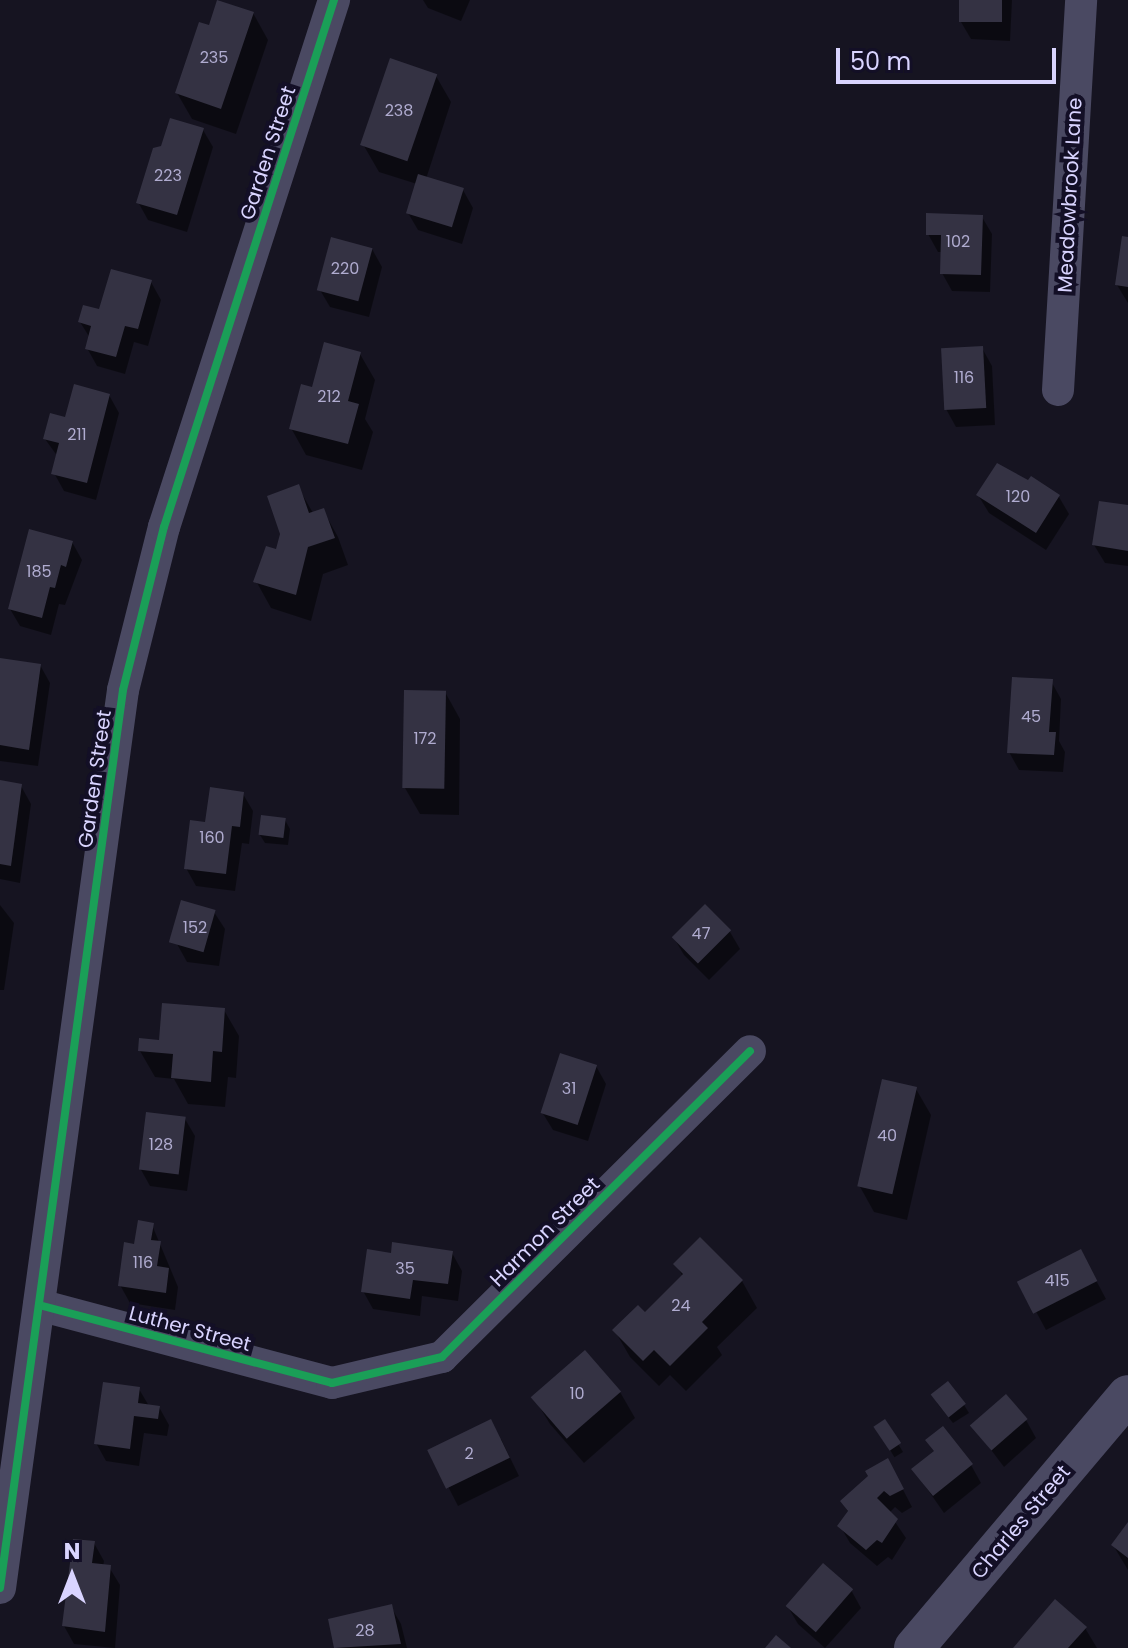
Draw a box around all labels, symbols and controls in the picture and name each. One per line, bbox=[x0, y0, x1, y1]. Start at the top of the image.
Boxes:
scale bar bbox=[840, 32, 1060, 82]
text: 50 m bbox=[850, 45, 911, 78]
house number: 235 bbox=[200, 48, 228, 68]
street label: Garden Street bbox=[235, 83, 301, 223]
street label: Meadowbrook Lane bbox=[1053, 97, 1087, 293]
house number: 238 bbox=[385, 101, 413, 121]
house number: 223 bbox=[154, 166, 182, 186]
house number: 102 bbox=[946, 232, 970, 252]
house number: 220 bbox=[331, 259, 359, 279]
house number: 116 bbox=[954, 368, 974, 388]
house number: 212 bbox=[317, 387, 341, 407]
house number: 211 bbox=[67, 425, 87, 445]
house number: 120 bbox=[1006, 487, 1030, 507]
house number: 185 bbox=[26, 562, 52, 582]
house number: 45 bbox=[1021, 707, 1041, 727]
street label: Garden Street bbox=[73, 708, 117, 850]
house number: 172 bbox=[413, 729, 437, 749]
house number: 160 bbox=[199, 828, 225, 848]
house number: 152 bbox=[183, 918, 207, 938]
house number: 47 bbox=[692, 924, 710, 944]
house number: 31 bbox=[562, 1079, 576, 1099]
house number: 40 bbox=[877, 1126, 897, 1146]
house number: 128 bbox=[149, 1135, 173, 1155]
street label: Harmon Street bbox=[485, 1172, 605, 1292]
house number: 116 bbox=[133, 1253, 153, 1273]
house number: 35 bbox=[395, 1259, 415, 1279]
house number: 415 bbox=[1044, 1271, 1070, 1291]
house number: 24 bbox=[671, 1296, 691, 1316]
street label: Luther Street bbox=[126, 1301, 254, 1357]
house number: 10 bbox=[569, 1384, 585, 1404]
house number: 2 bbox=[464, 1444, 474, 1464]
street label: Charles Street bbox=[967, 1460, 1075, 1584]
north arrow bbox=[32, 1536, 112, 1616]
text: N bbox=[64, 1536, 80, 1567]
house number: 28 bbox=[355, 1621, 375, 1641]

